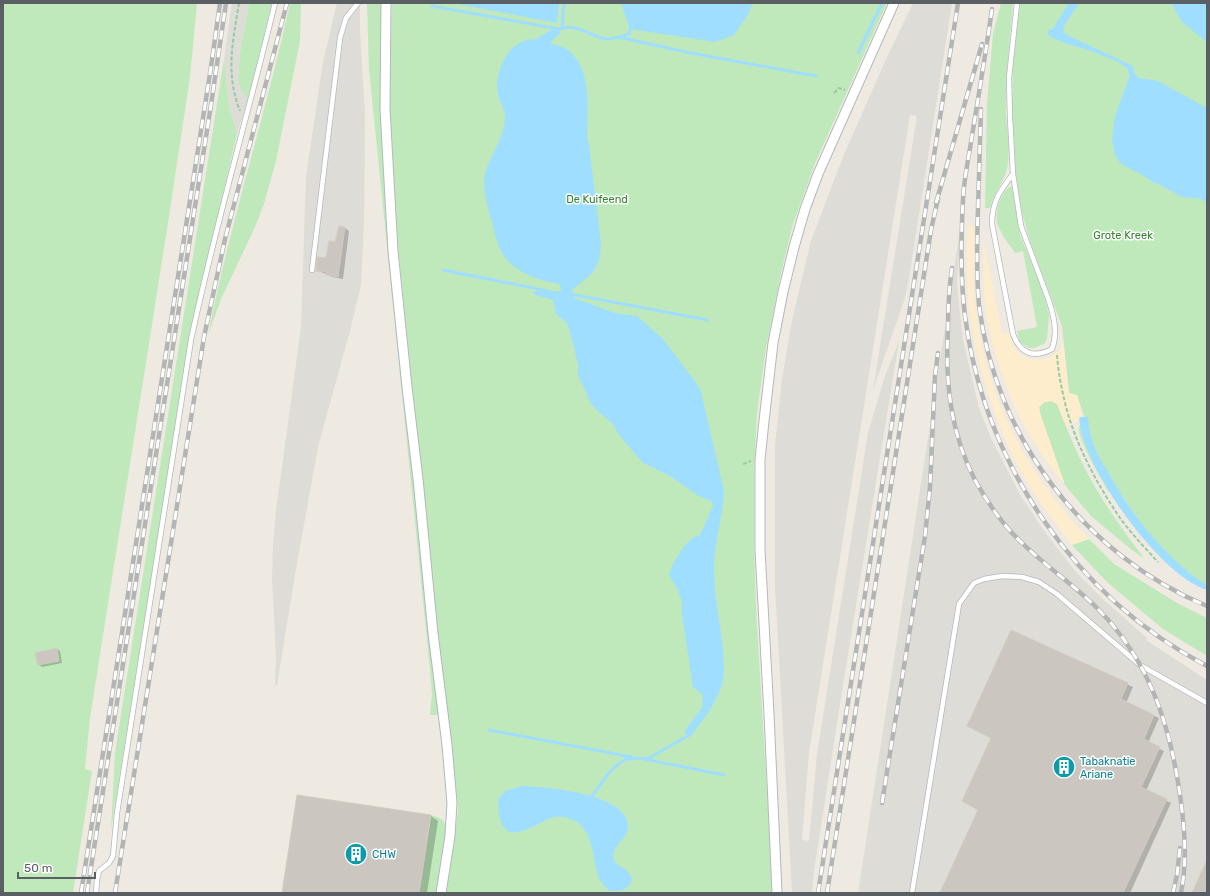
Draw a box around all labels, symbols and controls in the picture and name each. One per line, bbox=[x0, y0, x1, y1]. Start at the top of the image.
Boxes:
park label: De Kuifeend bbox=[566, 193, 628, 206]
park label: Grote Kreek bbox=[1093, 229, 1153, 242]
building icon: Tabaknatie Ariane bbox=[1051, 754, 1077, 780]
place label: Tabaknatie Ariane bbox=[1080, 755, 1136, 781]
building icon: CHW bbox=[343, 841, 369, 867]
place label: CHW bbox=[372, 848, 396, 861]
scale bar bbox=[18, 854, 95, 880]
text: 50 m bbox=[24, 861, 52, 875]

